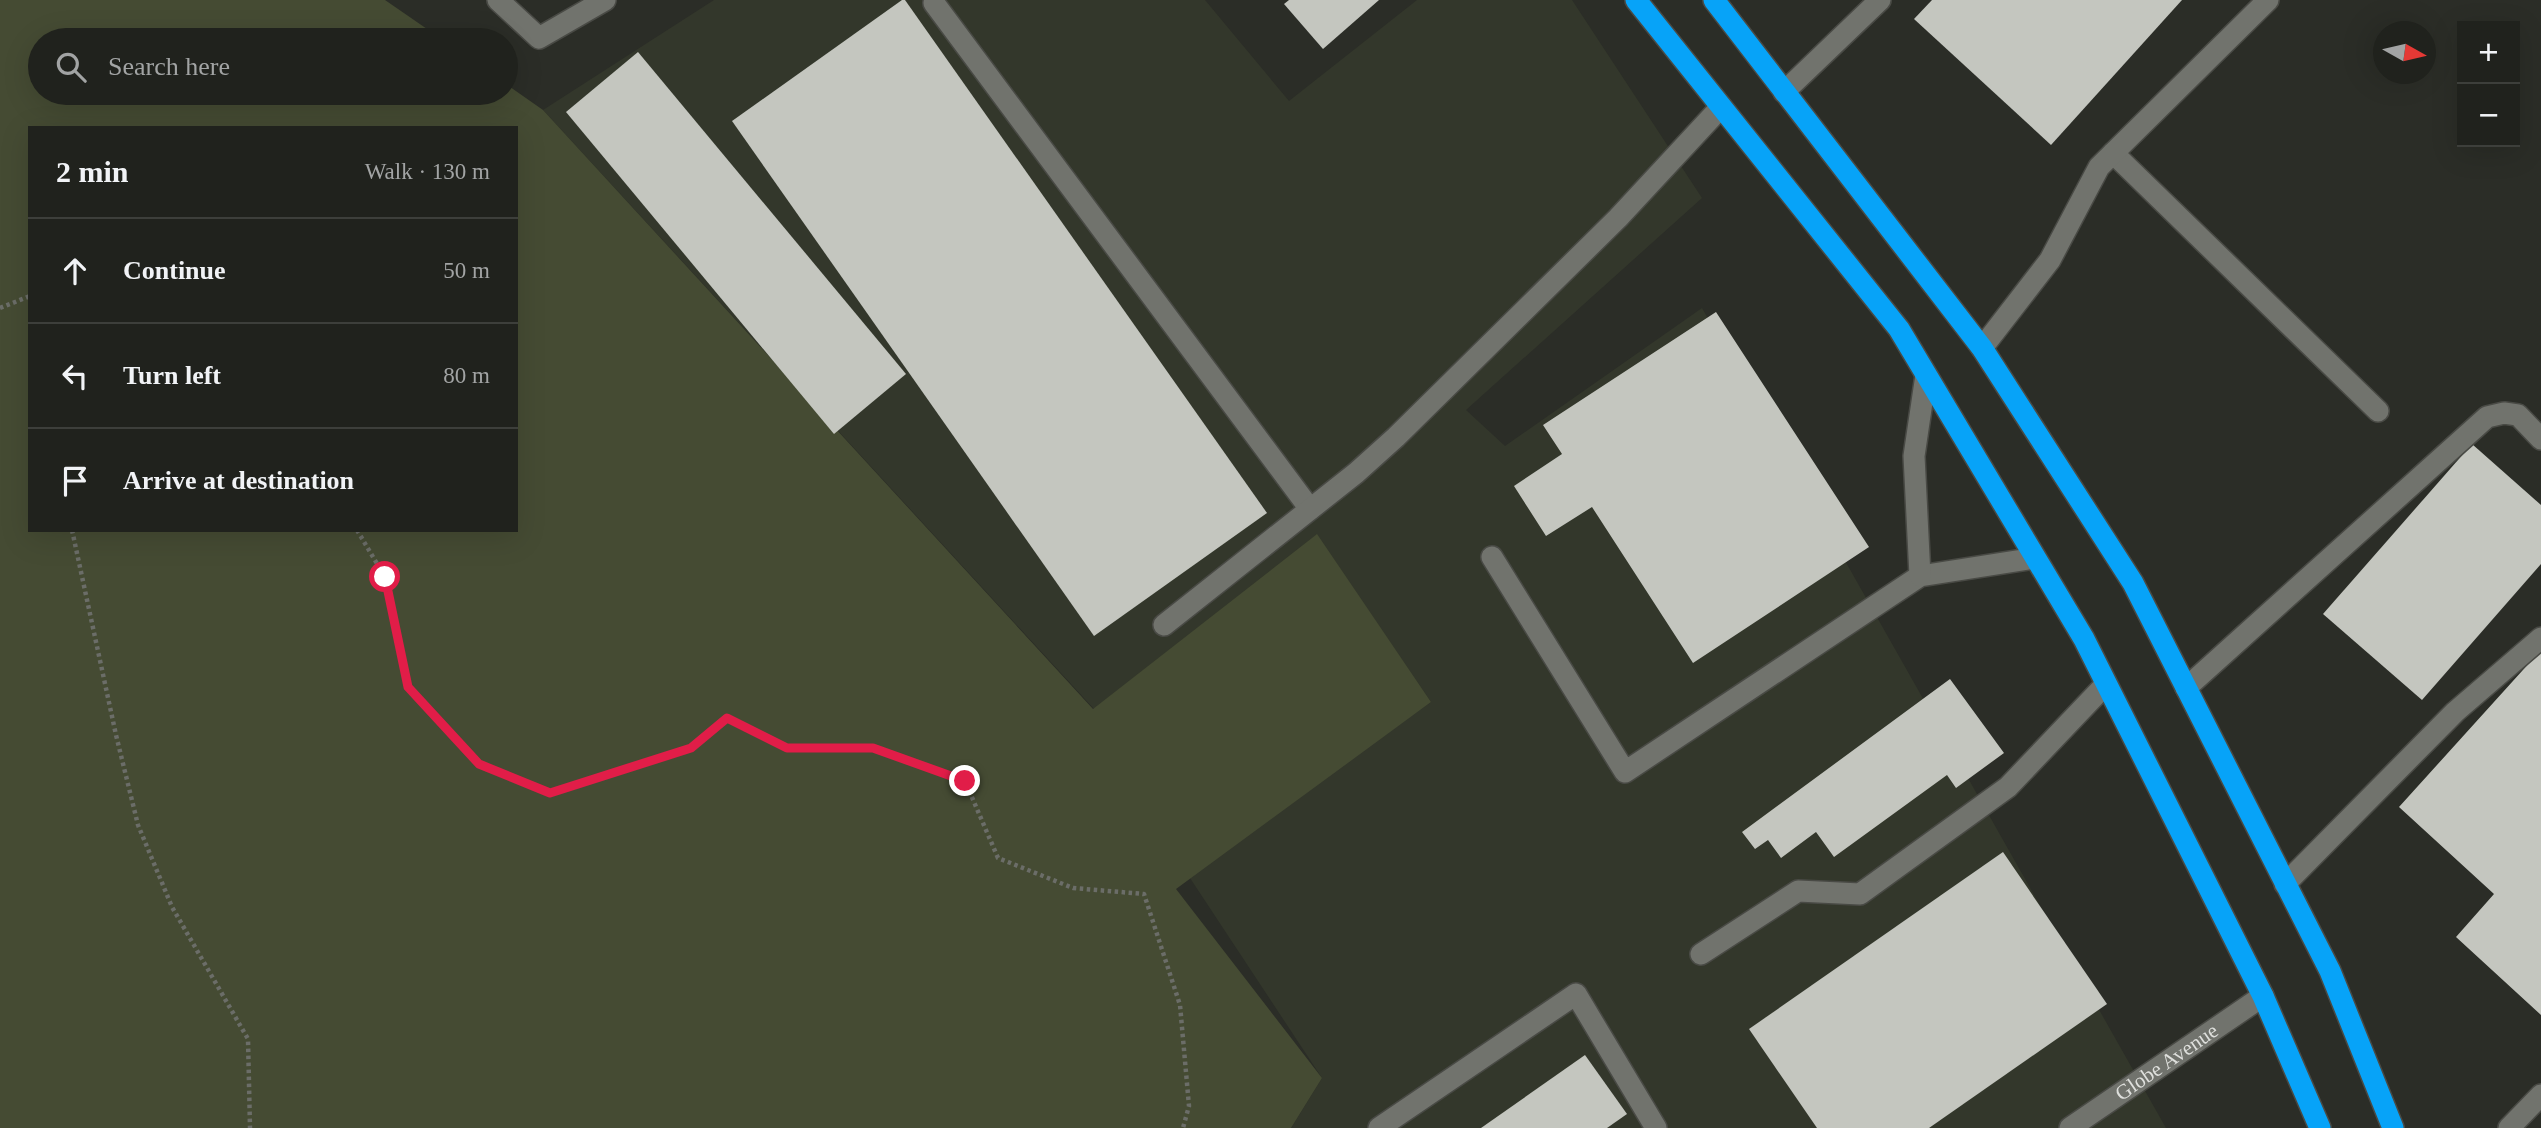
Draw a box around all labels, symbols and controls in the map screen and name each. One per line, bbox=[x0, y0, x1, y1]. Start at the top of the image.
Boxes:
north arrow bbox=[2373, 21, 2436, 84]
map controls bbox=[2457, 21, 2520, 147]
button: + bbox=[2457, 21, 2520, 84]
search box bbox=[28, 28, 518, 105]
icon: search bbox=[52, 48, 90, 86]
text: Search here bbox=[108, 52, 230, 81]
button: − bbox=[2457, 84, 2520, 147]
text: 2 min bbox=[56, 155, 129, 188]
text: Walk · 130 m bbox=[365, 159, 490, 184]
icon: ahead bbox=[56, 252, 94, 290]
text: Continue bbox=[123, 256, 226, 285]
text: 50 m bbox=[443, 258, 490, 283]
icon: left bbox=[56, 357, 94, 395]
text: Turn left bbox=[123, 361, 221, 390]
text: 80 m bbox=[443, 363, 490, 388]
icon: arrive bbox=[56, 462, 94, 500]
text: Arrive at destination bbox=[123, 466, 354, 495]
route start bbox=[369, 561, 400, 592]
route end bbox=[949, 765, 980, 796]
street label: Globe Avenue bbox=[2111, 1018, 2223, 1106]

